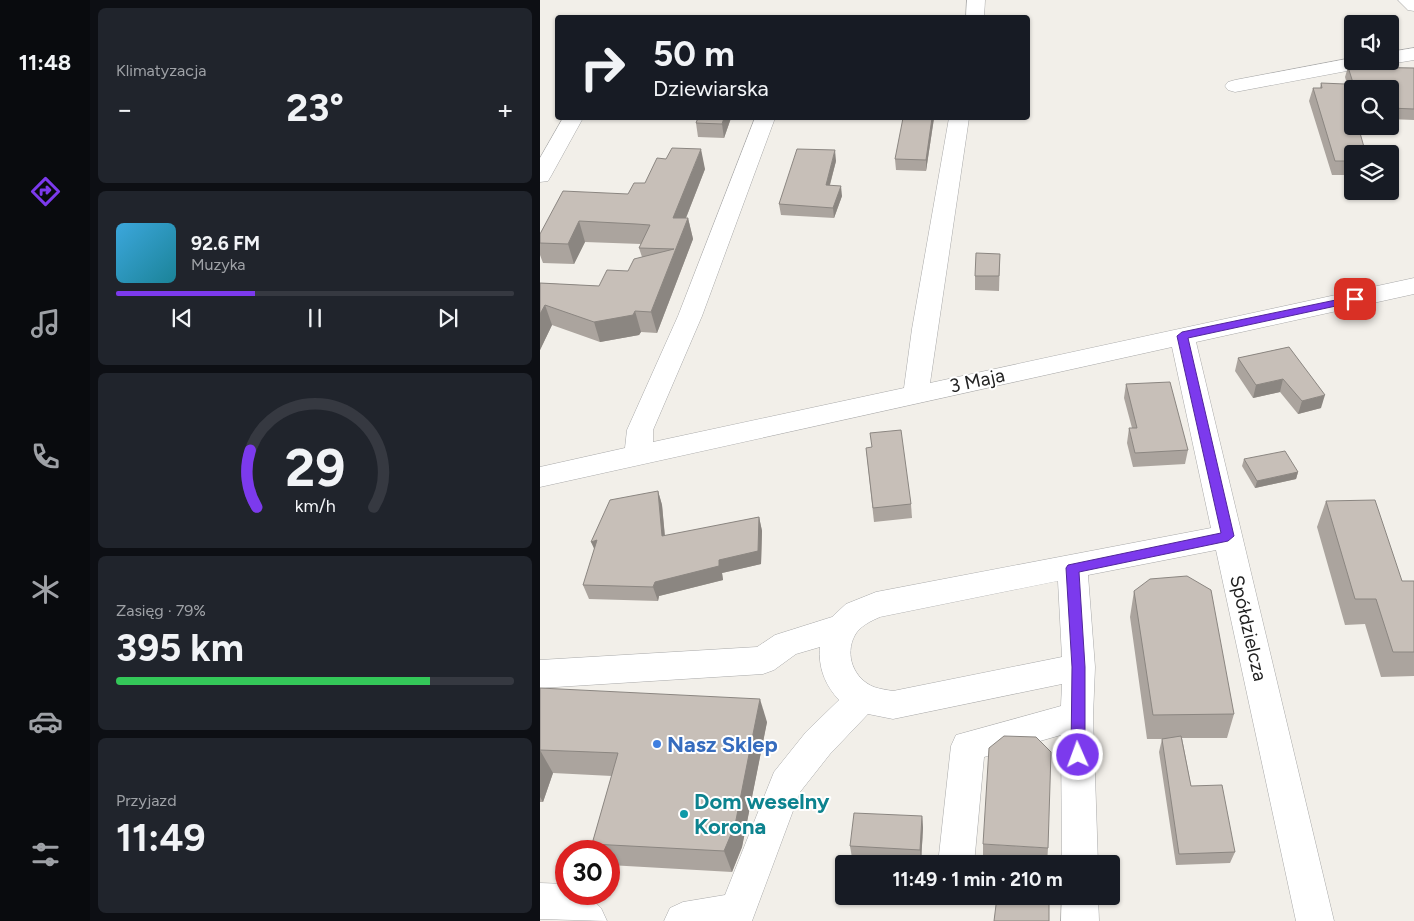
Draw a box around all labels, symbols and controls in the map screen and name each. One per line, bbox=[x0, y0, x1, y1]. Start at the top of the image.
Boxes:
map controls bbox=[1344, 15, 1399, 200]
button: sound bbox=[1344, 15, 1399, 70]
text: 50 m bbox=[653, 33, 735, 75]
icon: right bbox=[570, 35, 635, 100]
text: 11:48 bbox=[19, 49, 71, 76]
text: Klimatyzacja bbox=[116, 61, 206, 80]
text: Dziewiarska bbox=[653, 75, 769, 102]
button: search bbox=[1344, 80, 1399, 135]
text: 23° bbox=[286, 85, 344, 131]
text: − bbox=[116, 92, 133, 126]
text: + bbox=[497, 92, 514, 126]
button: layers bbox=[1344, 145, 1399, 200]
icon: directions bbox=[28, 174, 63, 209]
text: 92.6 FM bbox=[191, 232, 260, 255]
text: Muzyka bbox=[191, 255, 245, 274]
pin bbox=[1334, 278, 1376, 320]
icon: arrive bbox=[1341, 285, 1369, 313]
icon: previous bbox=[168, 304, 196, 332]
icon: pause bbox=[301, 304, 329, 332]
icon: next bbox=[434, 304, 462, 332]
icon: music bbox=[28, 306, 63, 341]
street label: 3 Maja bbox=[948, 363, 1007, 398]
text: 29 bbox=[285, 437, 345, 499]
icon: phone bbox=[28, 439, 63, 474]
text: km/h bbox=[295, 495, 335, 516]
icon: climate bbox=[28, 572, 63, 607]
street label: Spółdzielcza bbox=[1225, 573, 1272, 683]
text: Zasięg · 79% bbox=[116, 601, 206, 620]
text: 395 km bbox=[116, 625, 244, 671]
icon: car bbox=[28, 704, 63, 739]
position arrow bbox=[1051, 728, 1103, 780]
place label: Nasz Sklep bbox=[667, 731, 778, 758]
marker: Nasz Sklep bbox=[651, 738, 663, 750]
place label: Dom weselny Korona bbox=[694, 788, 830, 840]
text: Przyjazd bbox=[116, 791, 177, 810]
marker: Dom weselny Korona bbox=[678, 808, 690, 820]
text: 11:49 bbox=[116, 815, 206, 861]
icon: filters bbox=[28, 837, 63, 872]
speed limit sign: 30 bbox=[555, 840, 620, 905]
text: 11:49 · 1 min · 210 m bbox=[892, 868, 1063, 891]

